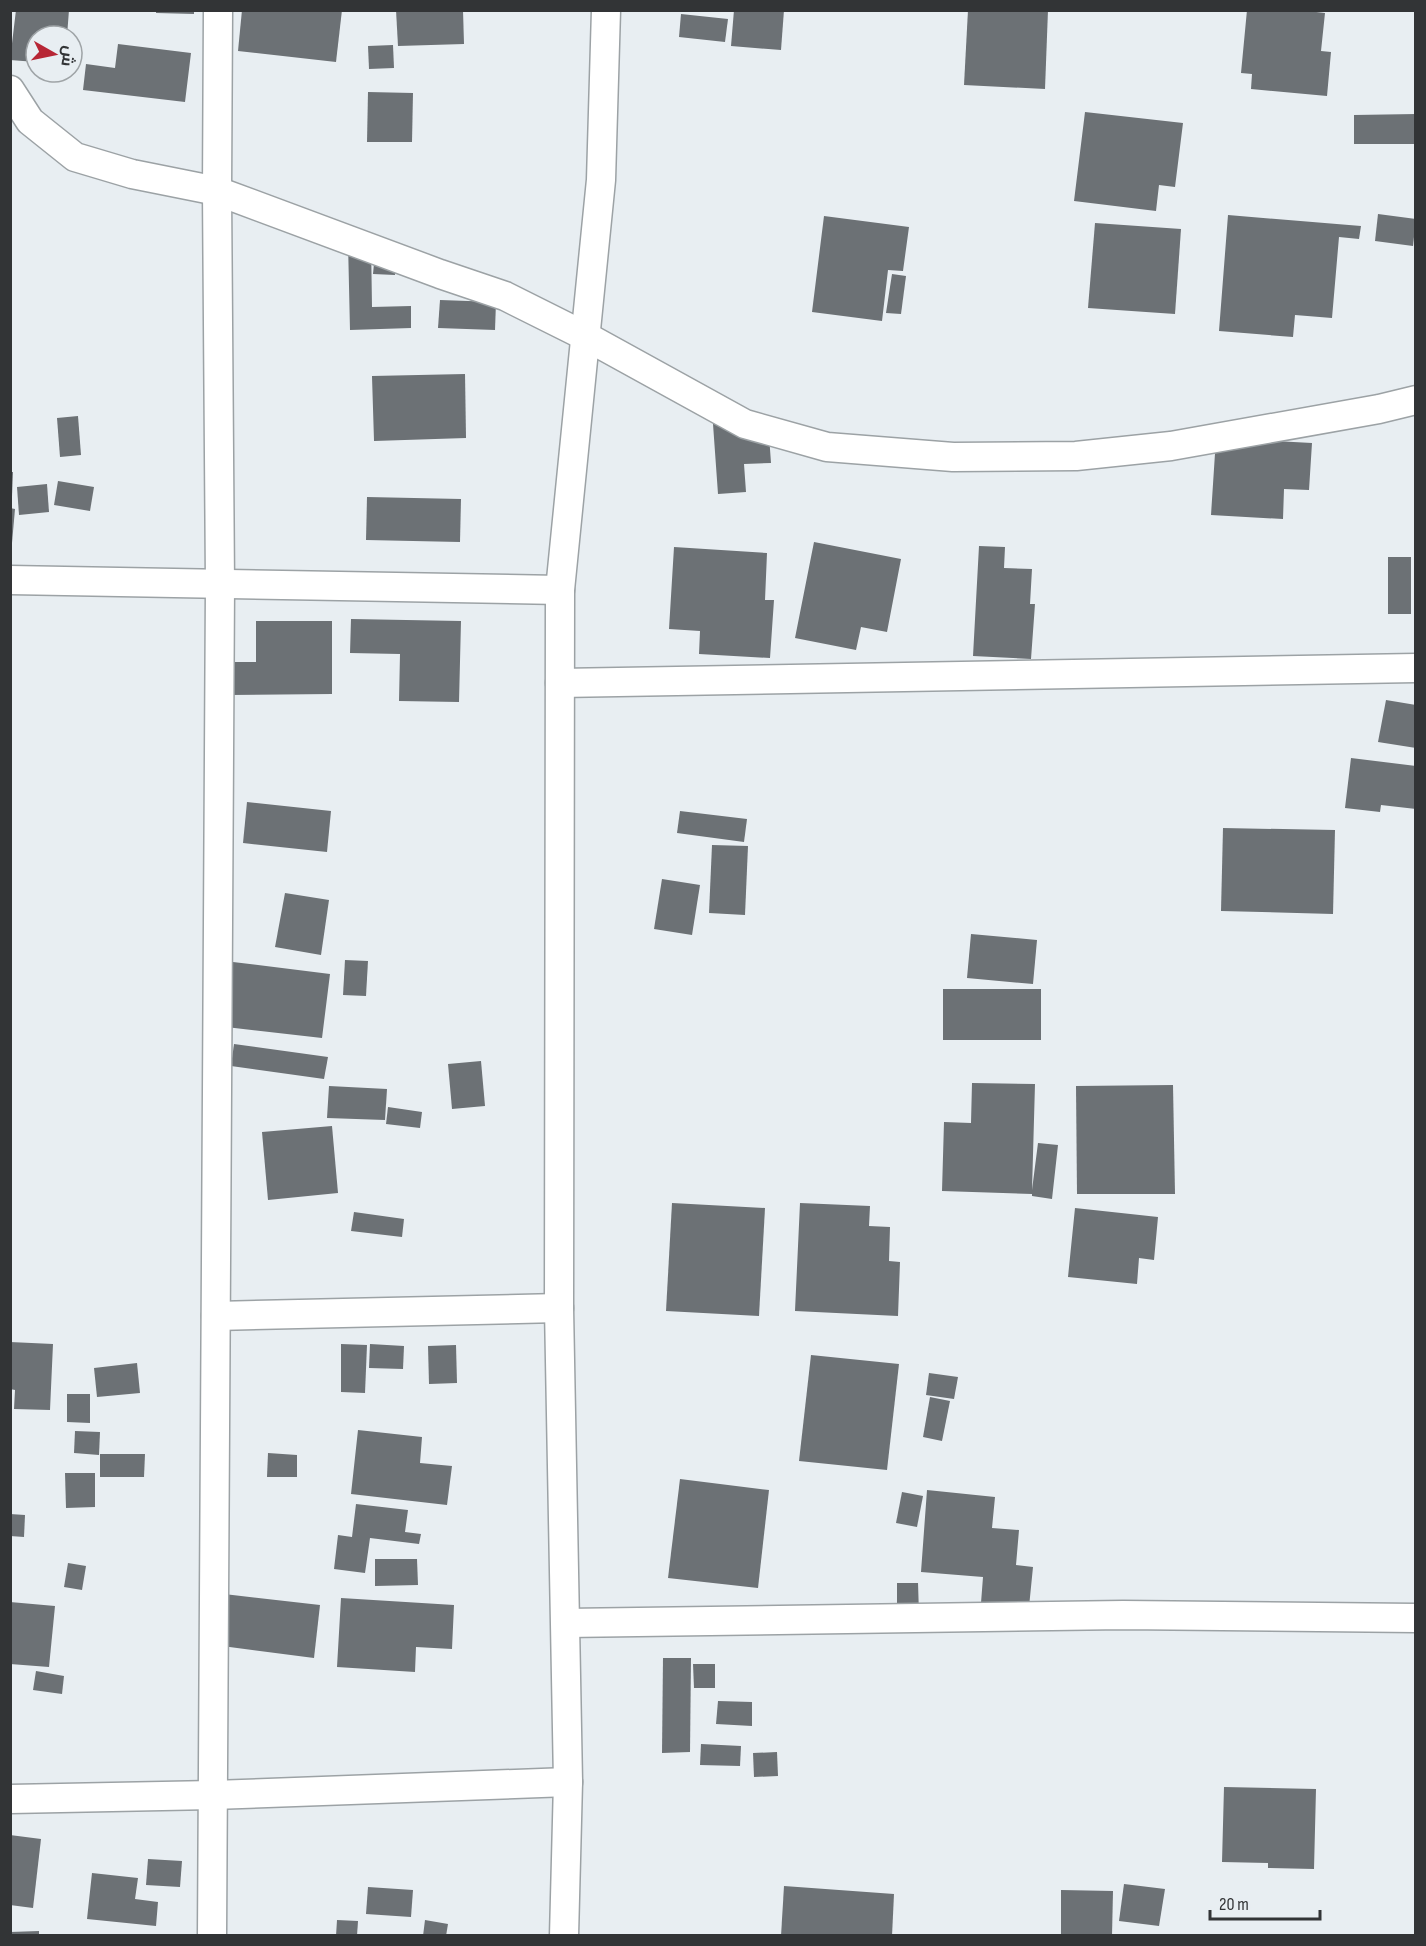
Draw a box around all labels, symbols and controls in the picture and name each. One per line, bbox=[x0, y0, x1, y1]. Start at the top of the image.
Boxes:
north arrow bbox=[24, 24, 84, 84]
text: ش bbox=[56, 44, 78, 68]
scale bar bbox=[1210, 1883, 1320, 1921]
text: 20 m bbox=[1219, 1894, 1249, 1915]

